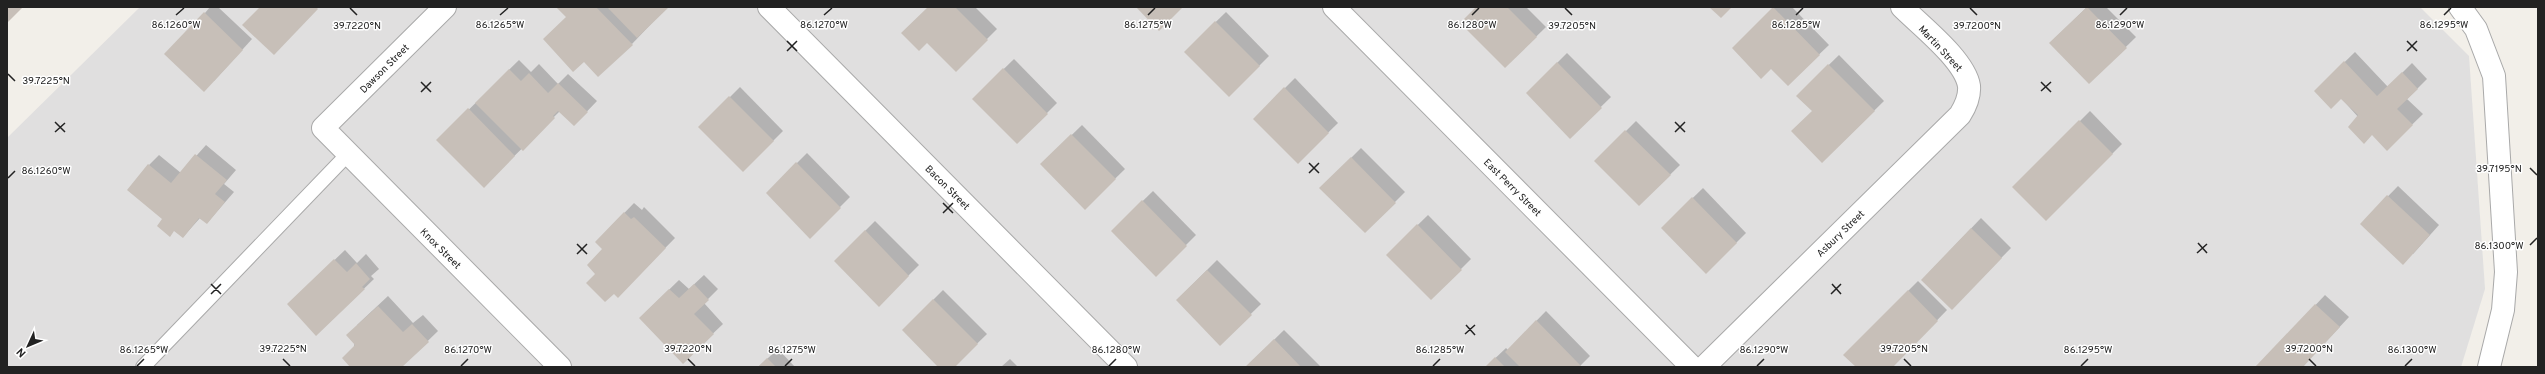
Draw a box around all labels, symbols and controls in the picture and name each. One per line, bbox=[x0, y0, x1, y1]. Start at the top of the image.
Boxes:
text: 86.1260°W bbox=[151, 19, 201, 32]
text: 86.1265°W bbox=[476, 19, 524, 32]
text: 86.1270°W bbox=[800, 19, 848, 32]
text: 86.1275°W bbox=[1124, 19, 1172, 32]
text: 86.1280°W bbox=[1447, 19, 1497, 32]
text: 86.1285°W bbox=[1772, 19, 1821, 32]
text: 86.1290°W bbox=[2096, 19, 2144, 32]
text: 86.1295°W bbox=[2420, 19, 2468, 32]
text: 39.7220°N bbox=[333, 20, 381, 33]
text: 39.7205°N bbox=[1548, 20, 1596, 33]
text: 39.7200°N bbox=[1953, 20, 2001, 33]
street label: Martin Street bbox=[1915, 23, 1965, 75]
street label: Dawson Street bbox=[358, 41, 413, 96]
text: 39.7225°N bbox=[22, 75, 70, 88]
street label: East Perry Street bbox=[1480, 156, 1544, 220]
street label: Bacon Street bbox=[922, 163, 972, 213]
text: 39.7195°N bbox=[2476, 163, 2522, 176]
text: 86.1260°W bbox=[21, 165, 71, 178]
street label: Asbury Street bbox=[1814, 208, 1868, 260]
street label: Knox Street bbox=[417, 226, 463, 272]
text: 86.1300°W bbox=[2474, 240, 2524, 253]
north arrow bbox=[8, 326, 48, 366]
text: 39.7225°N bbox=[259, 343, 307, 356]
text: 39.7220°N bbox=[664, 343, 712, 356]
text: 39.7205°N bbox=[1880, 343, 1928, 356]
text: 39.7200°N bbox=[2285, 343, 2333, 356]
text: 86.1265°W bbox=[120, 344, 168, 357]
text: 86.1270°W bbox=[444, 344, 492, 357]
text: 86.1275°W bbox=[768, 344, 816, 357]
text: 86.1280°W bbox=[1091, 344, 1141, 357]
text: 86.1285°W bbox=[1416, 344, 1465, 357]
text: 86.1290°W bbox=[1740, 344, 1788, 357]
text: 86.1295°W bbox=[2064, 344, 2112, 357]
text: 86.1300°W bbox=[2387, 344, 2437, 357]
text: N bbox=[14, 345, 29, 360]

